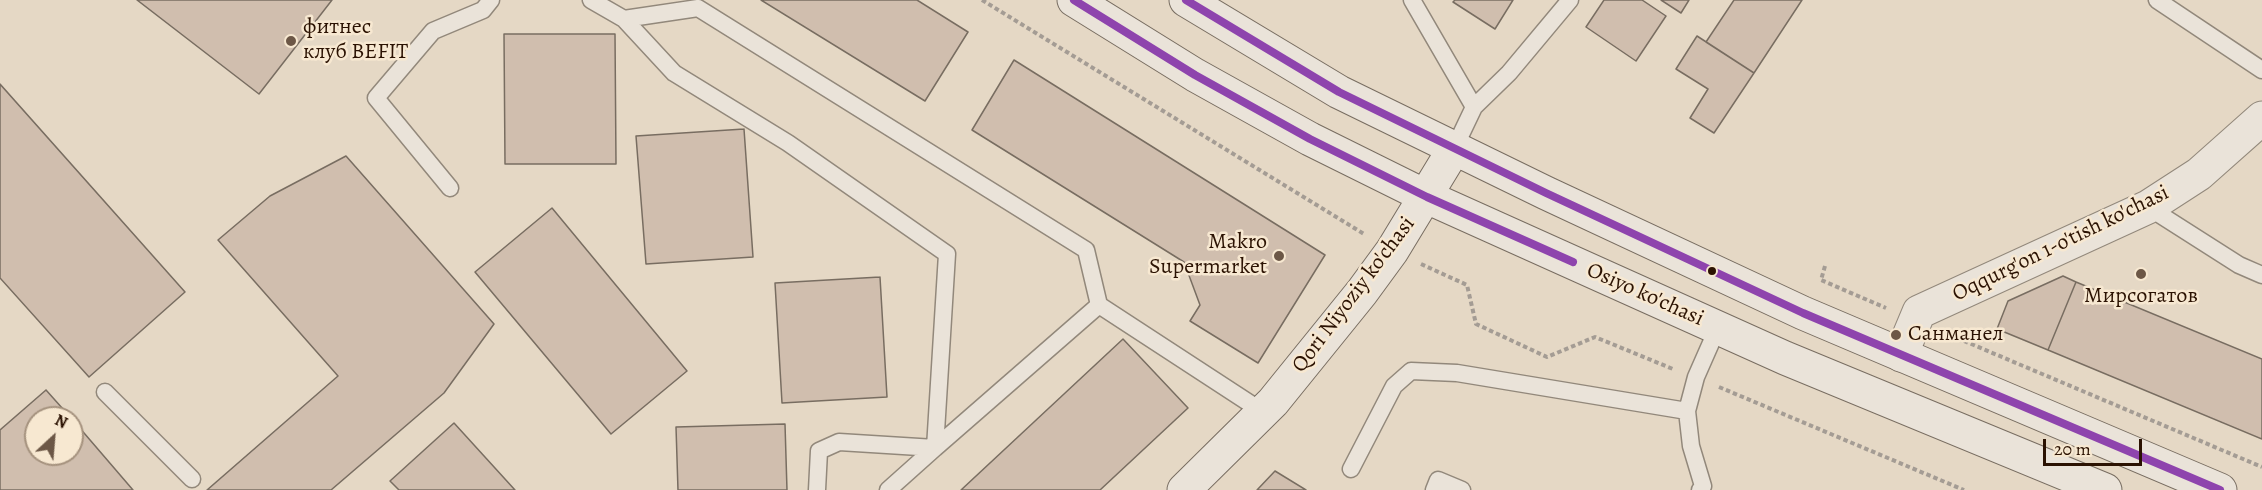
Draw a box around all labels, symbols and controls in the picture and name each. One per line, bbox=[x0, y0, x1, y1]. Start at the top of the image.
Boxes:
place label: фитнес клуб BEFIT bbox=[303, 15, 408, 66]
marker: фитнес клуб BEFIT bbox=[284, 34, 298, 48]
street label: Oqqurg'on 1-o'tish ko'chasi bbox=[1948, 180, 2174, 308]
street label: Qori Niyoziy ko'chasi bbox=[1287, 212, 1421, 378]
place label: Makro Supermarket bbox=[1149, 230, 1267, 282]
marker: Makro Supermarket bbox=[1272, 249, 1286, 263]
street label: Osiyo ko'chasi bbox=[1582, 257, 1708, 333]
unlabelled marker bbox=[1706, 265, 1718, 277]
marker: Мирсогатов bbox=[2134, 267, 2148, 281]
place label: Мирсогатов bbox=[2084, 284, 2198, 310]
place label: Санманел bbox=[1908, 322, 2003, 348]
marker: Санманел bbox=[1889, 328, 1903, 342]
north arrow bbox=[24, 406, 84, 466]
text: N bbox=[51, 409, 71, 434]
scale bar bbox=[2046, 427, 2145, 465]
text: 20 m bbox=[2054, 437, 2091, 461]

